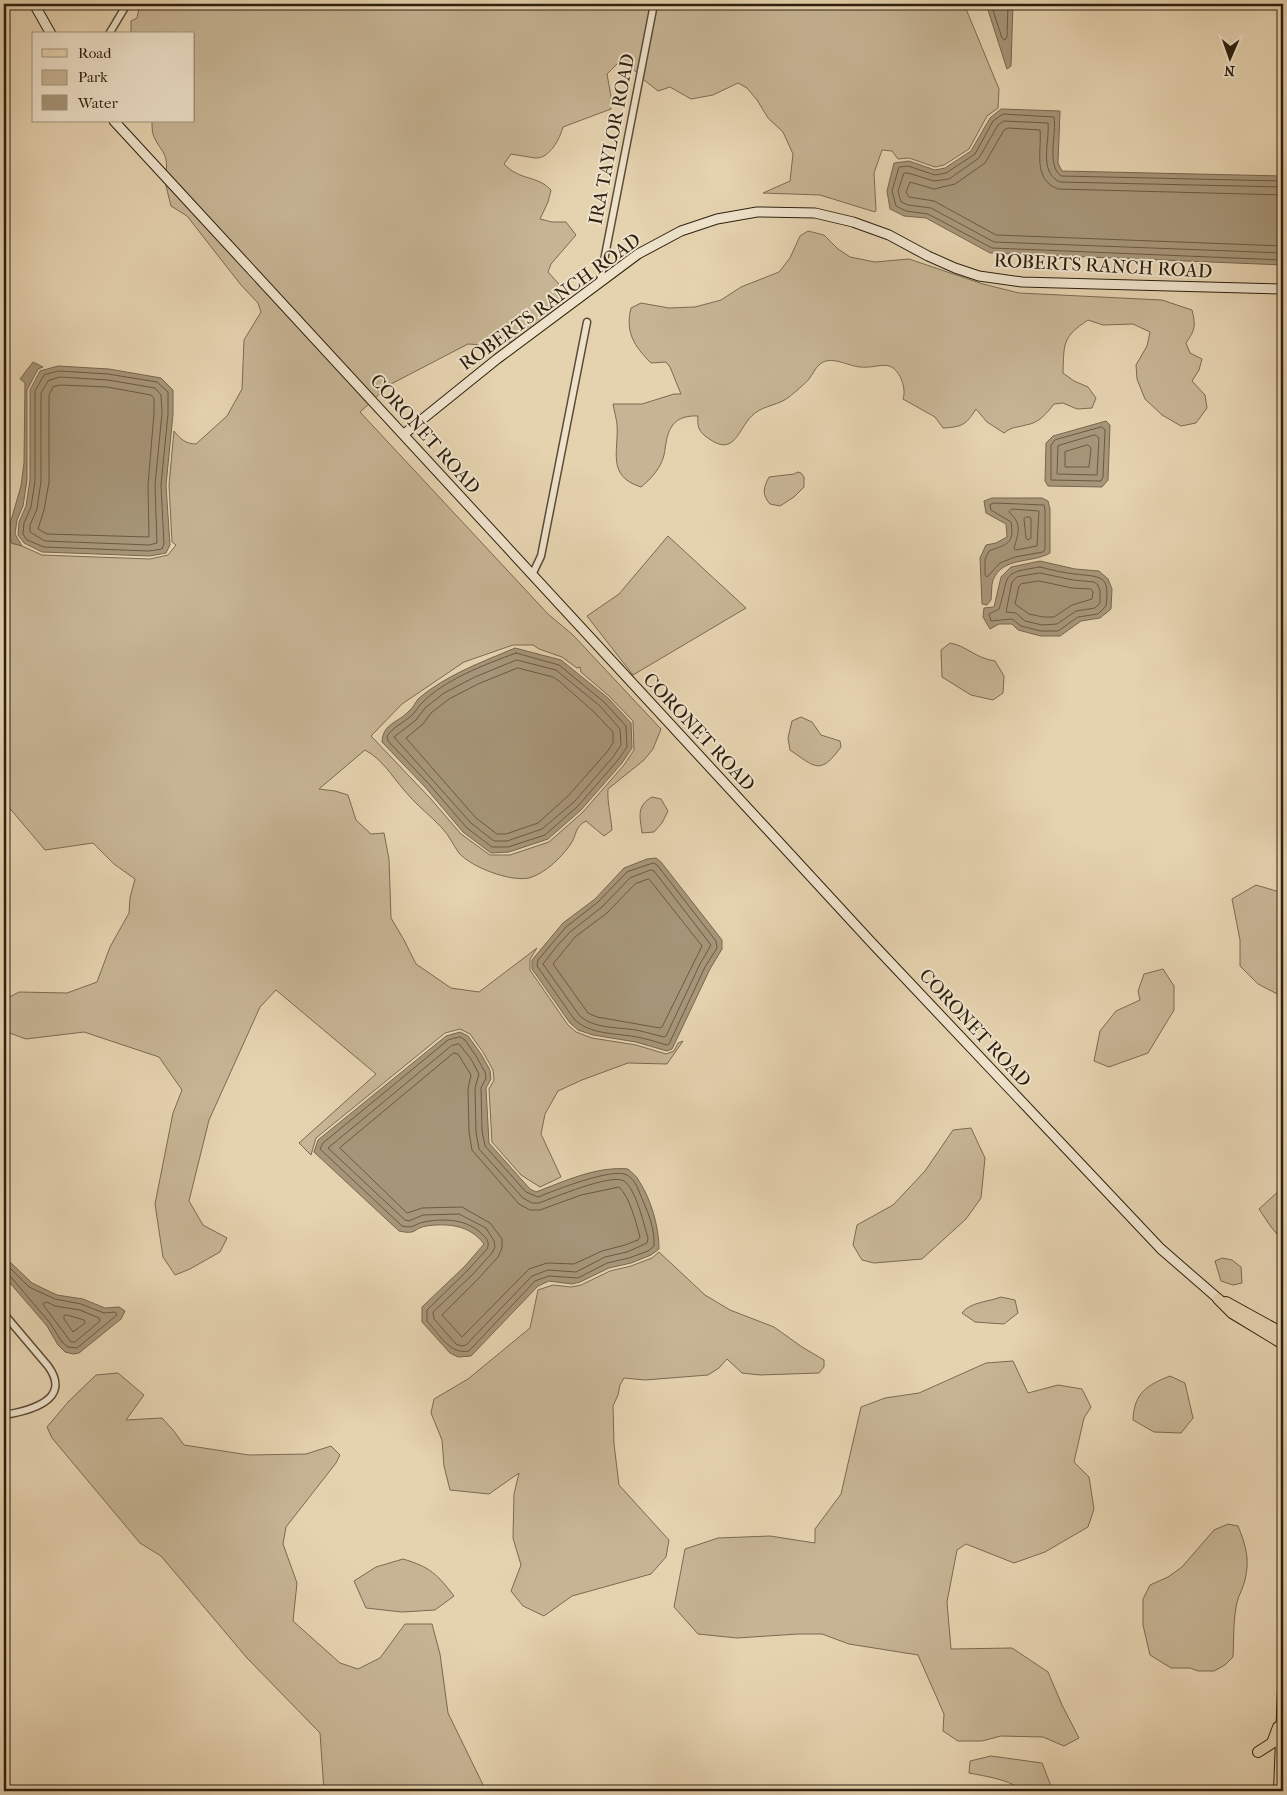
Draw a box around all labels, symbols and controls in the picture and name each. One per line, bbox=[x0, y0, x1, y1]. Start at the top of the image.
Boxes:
legend bbox=[32, 32, 195, 122]
north arrow bbox=[1204, 32, 1254, 82]
text: Road bbox=[78, 44, 112, 62]
street label: IRA TAYLOR ROAD bbox=[585, 52, 639, 226]
text: N bbox=[1224, 62, 1235, 79]
text: Park bbox=[78, 68, 108, 86]
text: Water bbox=[77, 94, 118, 112]
street label: ROBERTS RANCH ROAD bbox=[455, 229, 645, 375]
street label: ROBERTS RANCH ROAD bbox=[993, 249, 1213, 283]
street label: CORONET ROAD bbox=[366, 370, 484, 498]
street label: CORONET ROAD bbox=[639, 668, 759, 796]
street label: CORONET ROAD bbox=[915, 964, 1035, 1092]

